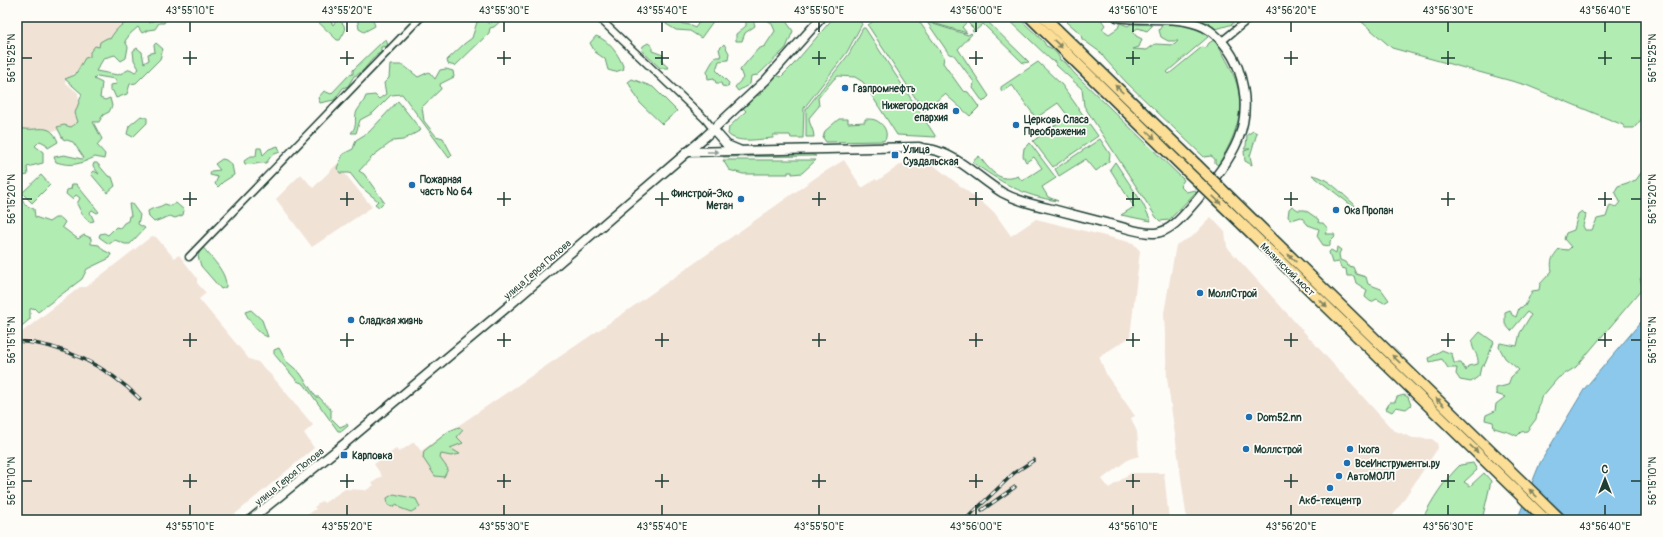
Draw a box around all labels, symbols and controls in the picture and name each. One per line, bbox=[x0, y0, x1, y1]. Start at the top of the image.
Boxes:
text: 43°55'10"E bbox=[166, 5, 214, 17]
text: 43°55'20"E bbox=[322, 5, 372, 17]
text: 43°55'30"E bbox=[479, 5, 529, 17]
text: 43°55'40"E bbox=[637, 5, 687, 17]
text: 43°55'50"E bbox=[794, 5, 844, 17]
text: 43°56'00"E bbox=[950, 5, 1002, 17]
text: 43°56'10"E bbox=[1109, 5, 1157, 17]
text: 43°56'20"E bbox=[1266, 5, 1316, 17]
text: 43°56'30"E bbox=[1423, 5, 1473, 17]
text: 43°56'40"E bbox=[1580, 5, 1630, 17]
text: 56°15'25"N bbox=[6, 33, 18, 82]
text: 56°15'25"N bbox=[1647, 33, 1659, 82]
one-way arrow bbox=[1053, 39, 1063, 49]
marker: Газпромнефть bbox=[840, 83, 850, 93]
place label: Газпромнефть bbox=[853, 83, 916, 95]
one-way arrow bbox=[1114, 85, 1124, 94]
place label: Нижегородская епархия bbox=[881, 100, 948, 124]
marker: Нижегородская епархия bbox=[951, 106, 961, 116]
place label: Церковь Спаса Преображения bbox=[1024, 114, 1089, 138]
marker: Церковь Спаса Преображения bbox=[1011, 120, 1021, 130]
one-way arrow bbox=[1146, 130, 1156, 140]
place label: Улица Суздальская bbox=[903, 144, 959, 168]
one-way arrow bbox=[707, 149, 720, 155]
marker: Улица Суздальская bbox=[890, 150, 900, 160]
text: 56°15'20"N bbox=[6, 174, 18, 224]
place label: Пожарная часть № 64 bbox=[420, 174, 472, 198]
text: 56°15'20"N bbox=[1647, 174, 1659, 224]
marker: Пожарная часть № 64 bbox=[407, 180, 417, 190]
place label: Финстрой-Эко Метан bbox=[670, 188, 734, 212]
marker: Финстрой-Эко Метан bbox=[736, 194, 746, 204]
one-way arrow bbox=[1212, 195, 1222, 205]
marker: Ока Пропан bbox=[1331, 205, 1341, 215]
place label: Ока Пропан bbox=[1344, 205, 1393, 217]
street label: улица Героя Попова bbox=[501, 237, 574, 303]
street label: Мызинский мост bbox=[1257, 241, 1317, 299]
one-way arrow bbox=[1287, 253, 1297, 263]
marker: МоллСтрой bbox=[1195, 288, 1205, 298]
place label: МоллСтрой bbox=[1208, 288, 1257, 300]
one-way arrow bbox=[1318, 298, 1328, 308]
marker: Сладкая жизнь bbox=[346, 315, 356, 325]
place label: Сладкая жизнь bbox=[359, 315, 423, 327]
text: 56°15'15"N bbox=[6, 316, 18, 364]
text: 56°15'15"N bbox=[1647, 316, 1659, 364]
one-way arrow bbox=[1391, 354, 1401, 364]
one-way arrow bbox=[1435, 397, 1445, 407]
marker: Dom52.nn bbox=[1244, 412, 1254, 422]
place label: Dom52.nn bbox=[1257, 412, 1302, 424]
marker: Моллcтрой bbox=[1241, 444, 1251, 454]
place label: Моллcтрой bbox=[1254, 444, 1302, 456]
marker: Ixora bbox=[1345, 444, 1355, 454]
place label: Ixora bbox=[1358, 444, 1380, 456]
one-way arrow bbox=[1469, 444, 1479, 454]
street label: улица Героя Попова bbox=[252, 445, 327, 509]
marker: Карповка bbox=[339, 450, 349, 460]
place label: Карповка bbox=[352, 450, 393, 462]
text: 56°15'10"N bbox=[6, 457, 18, 505]
text: 56°15'10"N bbox=[1647, 457, 1659, 505]
marker: ВсеИнструменты.ру bbox=[1342, 458, 1352, 468]
place label: ВсеИнструменты.ру bbox=[1355, 458, 1440, 470]
north arrow bbox=[1585, 459, 1625, 499]
text: С bbox=[1602, 463, 1609, 476]
marker: АвтоМОЛЛ bbox=[1334, 471, 1344, 481]
place label: АвтоМОЛЛ bbox=[1347, 471, 1395, 483]
marker: Акб-техцентр bbox=[1325, 483, 1335, 493]
one-way arrow bbox=[1528, 488, 1538, 498]
place label: Акб-техцентр bbox=[1299, 495, 1362, 507]
text: 43°55'10"E bbox=[166, 521, 214, 533]
text: 43°55'20"E bbox=[322, 521, 372, 533]
text: 43°55'30"E bbox=[479, 521, 529, 533]
text: 43°55'40"E bbox=[637, 521, 687, 533]
text: 43°55'50"E bbox=[794, 521, 844, 533]
text: 43°56'00"E bbox=[950, 521, 1002, 533]
text: 43°56'10"E bbox=[1109, 521, 1157, 533]
text: 43°56'20"E bbox=[1266, 521, 1316, 533]
text: 43°56'30"E bbox=[1423, 521, 1473, 533]
text: 43°56'40"E bbox=[1580, 521, 1630, 533]

